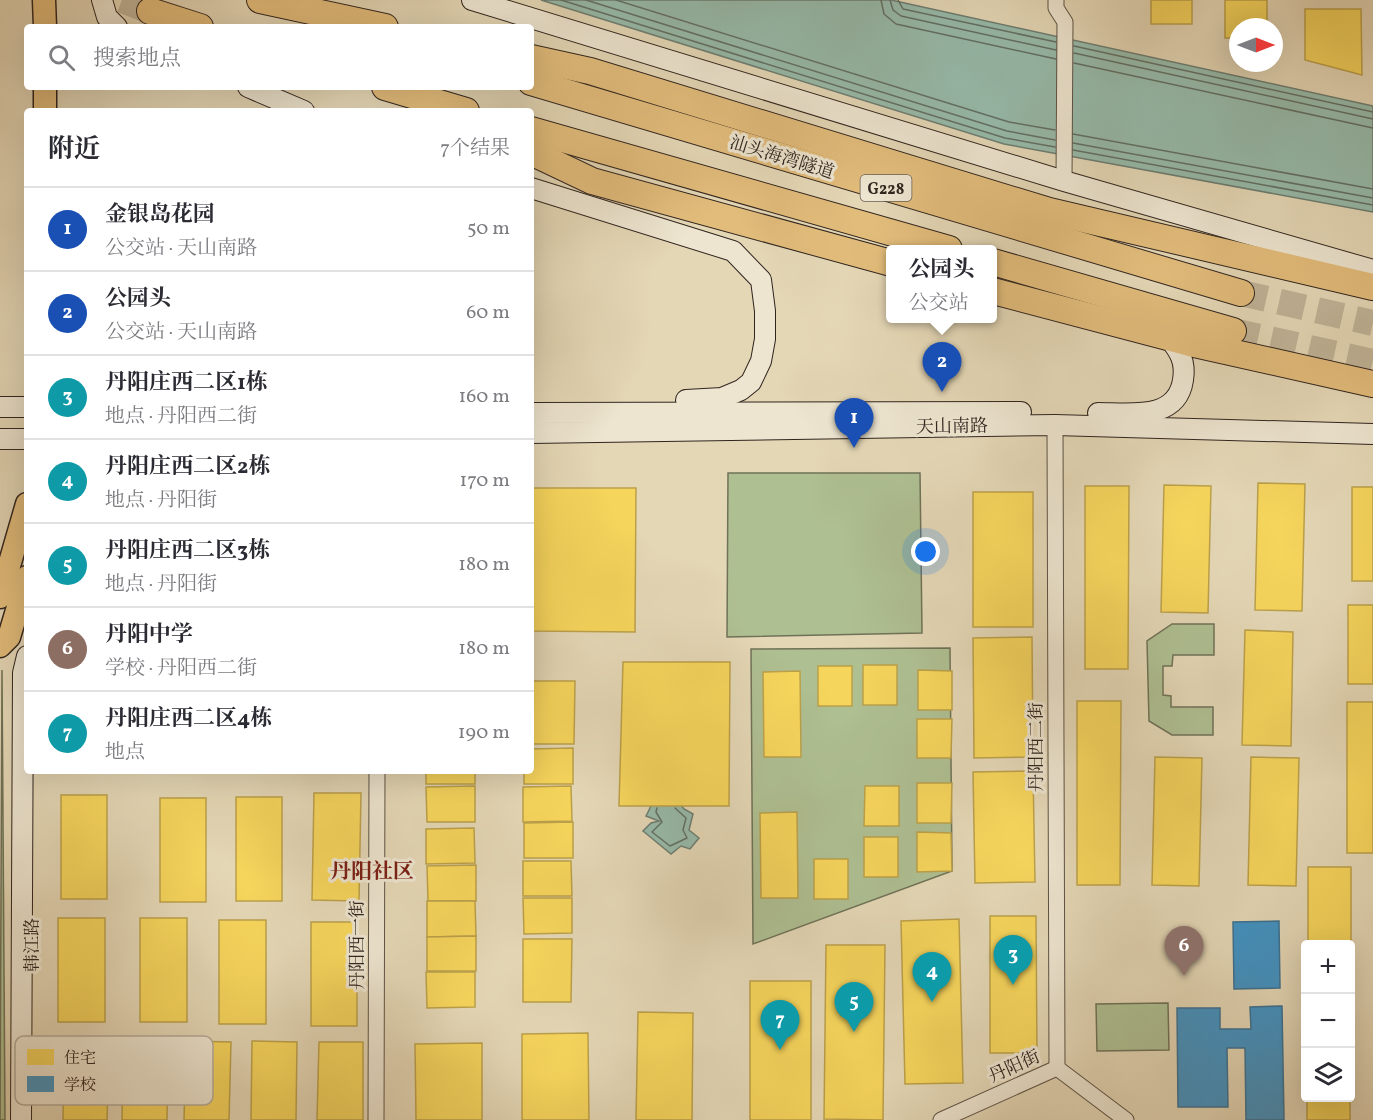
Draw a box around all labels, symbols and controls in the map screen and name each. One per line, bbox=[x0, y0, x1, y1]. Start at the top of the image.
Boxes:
north arrow bbox=[1229, 18, 1283, 72]
search box bbox=[24, 24, 534, 90]
icon: search bbox=[45, 41, 78, 74]
text: 搜索地点 bbox=[93, 44, 181, 75]
street label: 汕头海湾隧道 bbox=[726, 131, 837, 186]
text: 附近 bbox=[48, 132, 100, 168]
text: 7个结果 bbox=[440, 135, 510, 163]
road number: G228 bbox=[860, 175, 912, 201]
text: 金银岛花园 bbox=[105, 200, 215, 231]
text: 1 bbox=[63, 215, 72, 243]
text: 50 m bbox=[467, 215, 510, 243]
text: 公交站 · 天山南路 bbox=[105, 235, 257, 263]
popup bbox=[886, 245, 997, 323]
text: 公园头 bbox=[908, 255, 975, 286]
text: 公园头 bbox=[105, 284, 171, 315]
text: 公交站 bbox=[908, 290, 968, 318]
text: 2 bbox=[62, 299, 73, 327]
text: 60 m bbox=[466, 299, 510, 327]
text: 公交站 · 天山南路 bbox=[105, 319, 257, 347]
pin: 2 bbox=[922, 342, 962, 392]
text: 丹阳庄西二区1栋 bbox=[105, 368, 268, 399]
text: 3 bbox=[62, 383, 73, 411]
text: 160 m bbox=[458, 383, 510, 411]
pin: 1 bbox=[834, 398, 874, 448]
text: 地点 · 丹阳西二街 bbox=[105, 403, 257, 431]
street label: 天山南路 bbox=[916, 414, 988, 441]
text: 丹阳庄西二区2栋 bbox=[105, 452, 270, 483]
text: 4 bbox=[61, 467, 74, 495]
text: 170 m bbox=[460, 467, 510, 495]
text: 地点 · 丹阳街 bbox=[105, 487, 217, 515]
text: 丹阳庄西二区3栋 bbox=[105, 536, 270, 567]
your location bbox=[911, 537, 940, 566]
text: 5 bbox=[63, 551, 72, 579]
text: 180 m bbox=[458, 551, 510, 579]
text: 地点 · 丹阳街 bbox=[105, 571, 217, 599]
text: 丹阳中学 bbox=[105, 620, 193, 651]
text: 6 bbox=[62, 635, 73, 663]
text: 180 m bbox=[458, 635, 510, 663]
text: 学校 · 丹阳西二街 bbox=[105, 655, 257, 683]
street label: 丹阳西二街 bbox=[1025, 702, 1050, 792]
text: 丹阳庄西二区4栋 bbox=[105, 704, 272, 735]
text: 7 bbox=[63, 719, 72, 747]
text: 190 m bbox=[458, 719, 510, 747]
text: 地点 bbox=[105, 739, 145, 767]
district label: 丹阳社区 bbox=[330, 858, 414, 887]
street label: 丹阳西一街 bbox=[346, 900, 371, 990]
street label: 韩江路 bbox=[21, 918, 46, 972]
pin: 6 bbox=[1164, 926, 1204, 976]
pin: 3 bbox=[994, 936, 1032, 985]
map controls bbox=[1301, 940, 1355, 1102]
button: + bbox=[1301, 940, 1355, 994]
pin: 4 bbox=[912, 952, 952, 1002]
pin: 5 bbox=[834, 982, 874, 1032]
button: − bbox=[1301, 994, 1355, 1048]
pin: 7 bbox=[760, 1000, 800, 1050]
legend bbox=[15, 1036, 213, 1105]
street label: 丹阳街 bbox=[985, 1045, 1044, 1090]
text: 住宅 bbox=[64, 1048, 96, 1070]
button: layers bbox=[1301, 1048, 1355, 1102]
text: 学校 bbox=[64, 1075, 96, 1097]

